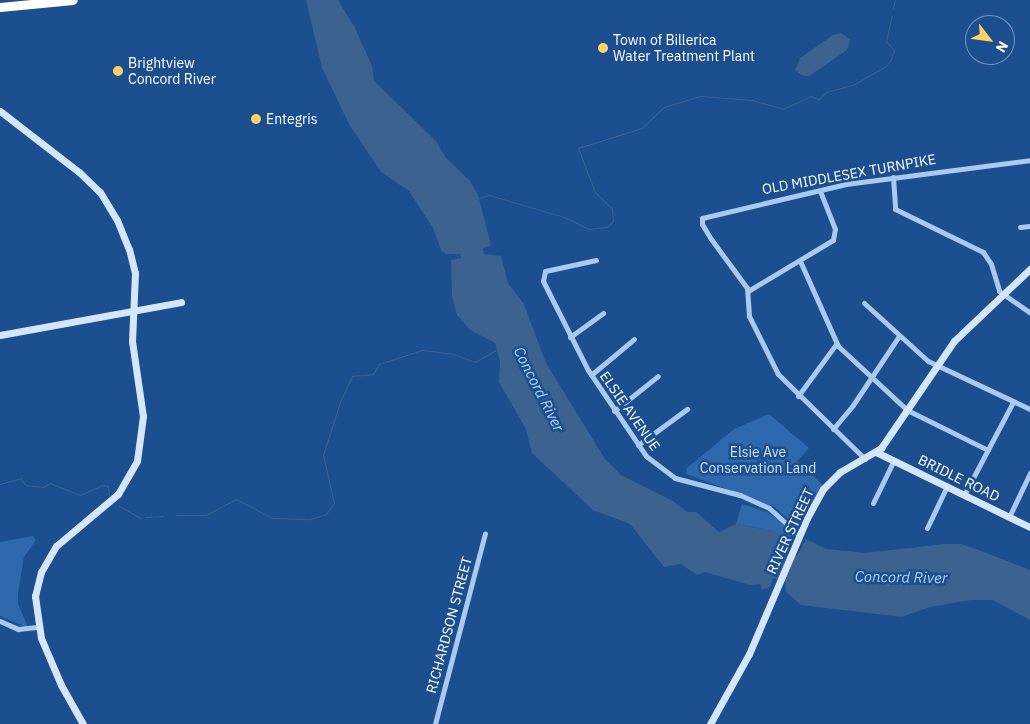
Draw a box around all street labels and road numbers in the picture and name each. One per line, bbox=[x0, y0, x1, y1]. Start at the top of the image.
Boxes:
street label: OLD MIDDLESEX TURNPIKE bbox=[761, 150, 937, 198]
street label: ELSIE AVENUE bbox=[596, 368, 664, 454]
street label: BRIDLE ROAD bbox=[916, 451, 1002, 505]
street label: RIVER STREET bbox=[763, 485, 817, 577]
street label: RICHARDSON STREET bbox=[423, 555, 475, 695]

